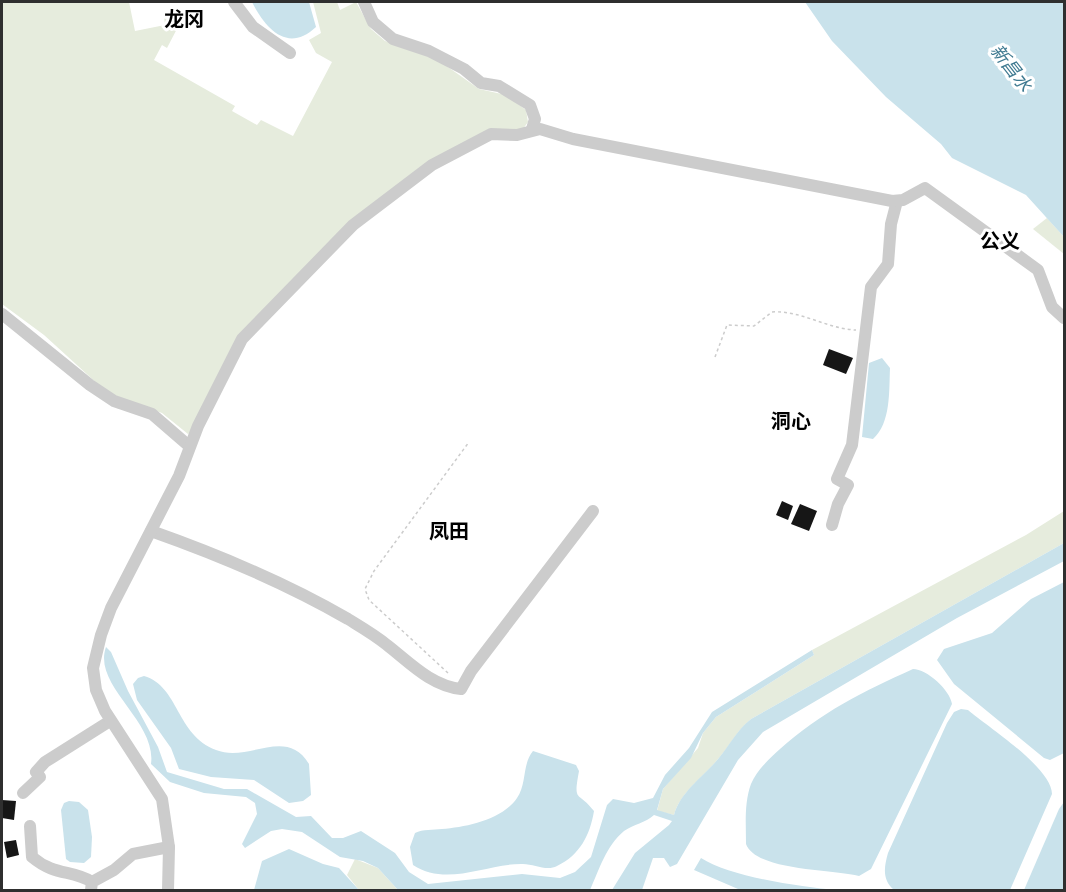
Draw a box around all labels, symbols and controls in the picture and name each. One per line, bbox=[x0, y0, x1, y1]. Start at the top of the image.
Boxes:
district label: 龙冈 bbox=[164, 7, 204, 32]
water label: 新昌水 bbox=[986, 40, 1037, 97]
district label: 公义 bbox=[980, 229, 1020, 254]
district label: 洞心 bbox=[771, 409, 811, 434]
district label: 凤田 bbox=[429, 519, 469, 544]

